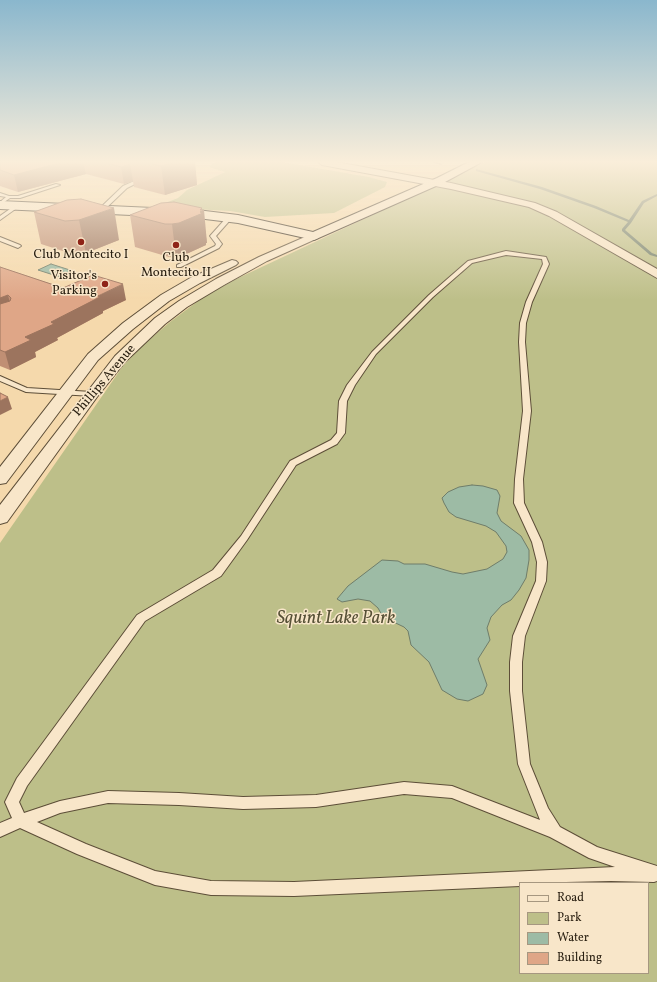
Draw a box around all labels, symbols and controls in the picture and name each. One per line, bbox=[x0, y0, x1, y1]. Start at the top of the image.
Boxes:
marker: Club Montecito I bbox=[76, 237, 86, 247]
marker: Club Montecito II bbox=[171, 240, 181, 250]
place label: Club Montecito I bbox=[34, 248, 128, 264]
place label: Club Montecito II bbox=[141, 251, 211, 282]
place label: Visitor's Parking bbox=[50, 269, 97, 300]
marker: Visitor's Parking bbox=[100, 279, 110, 289]
street label: Phillips Avenue bbox=[70, 342, 140, 420]
park label: Squint Lake Park bbox=[277, 609, 395, 631]
legend bbox=[519, 882, 649, 974]
text: Road bbox=[557, 890, 584, 906]
text: Park bbox=[557, 910, 582, 926]
text: Water bbox=[557, 930, 589, 946]
text: Building bbox=[557, 950, 602, 966]

